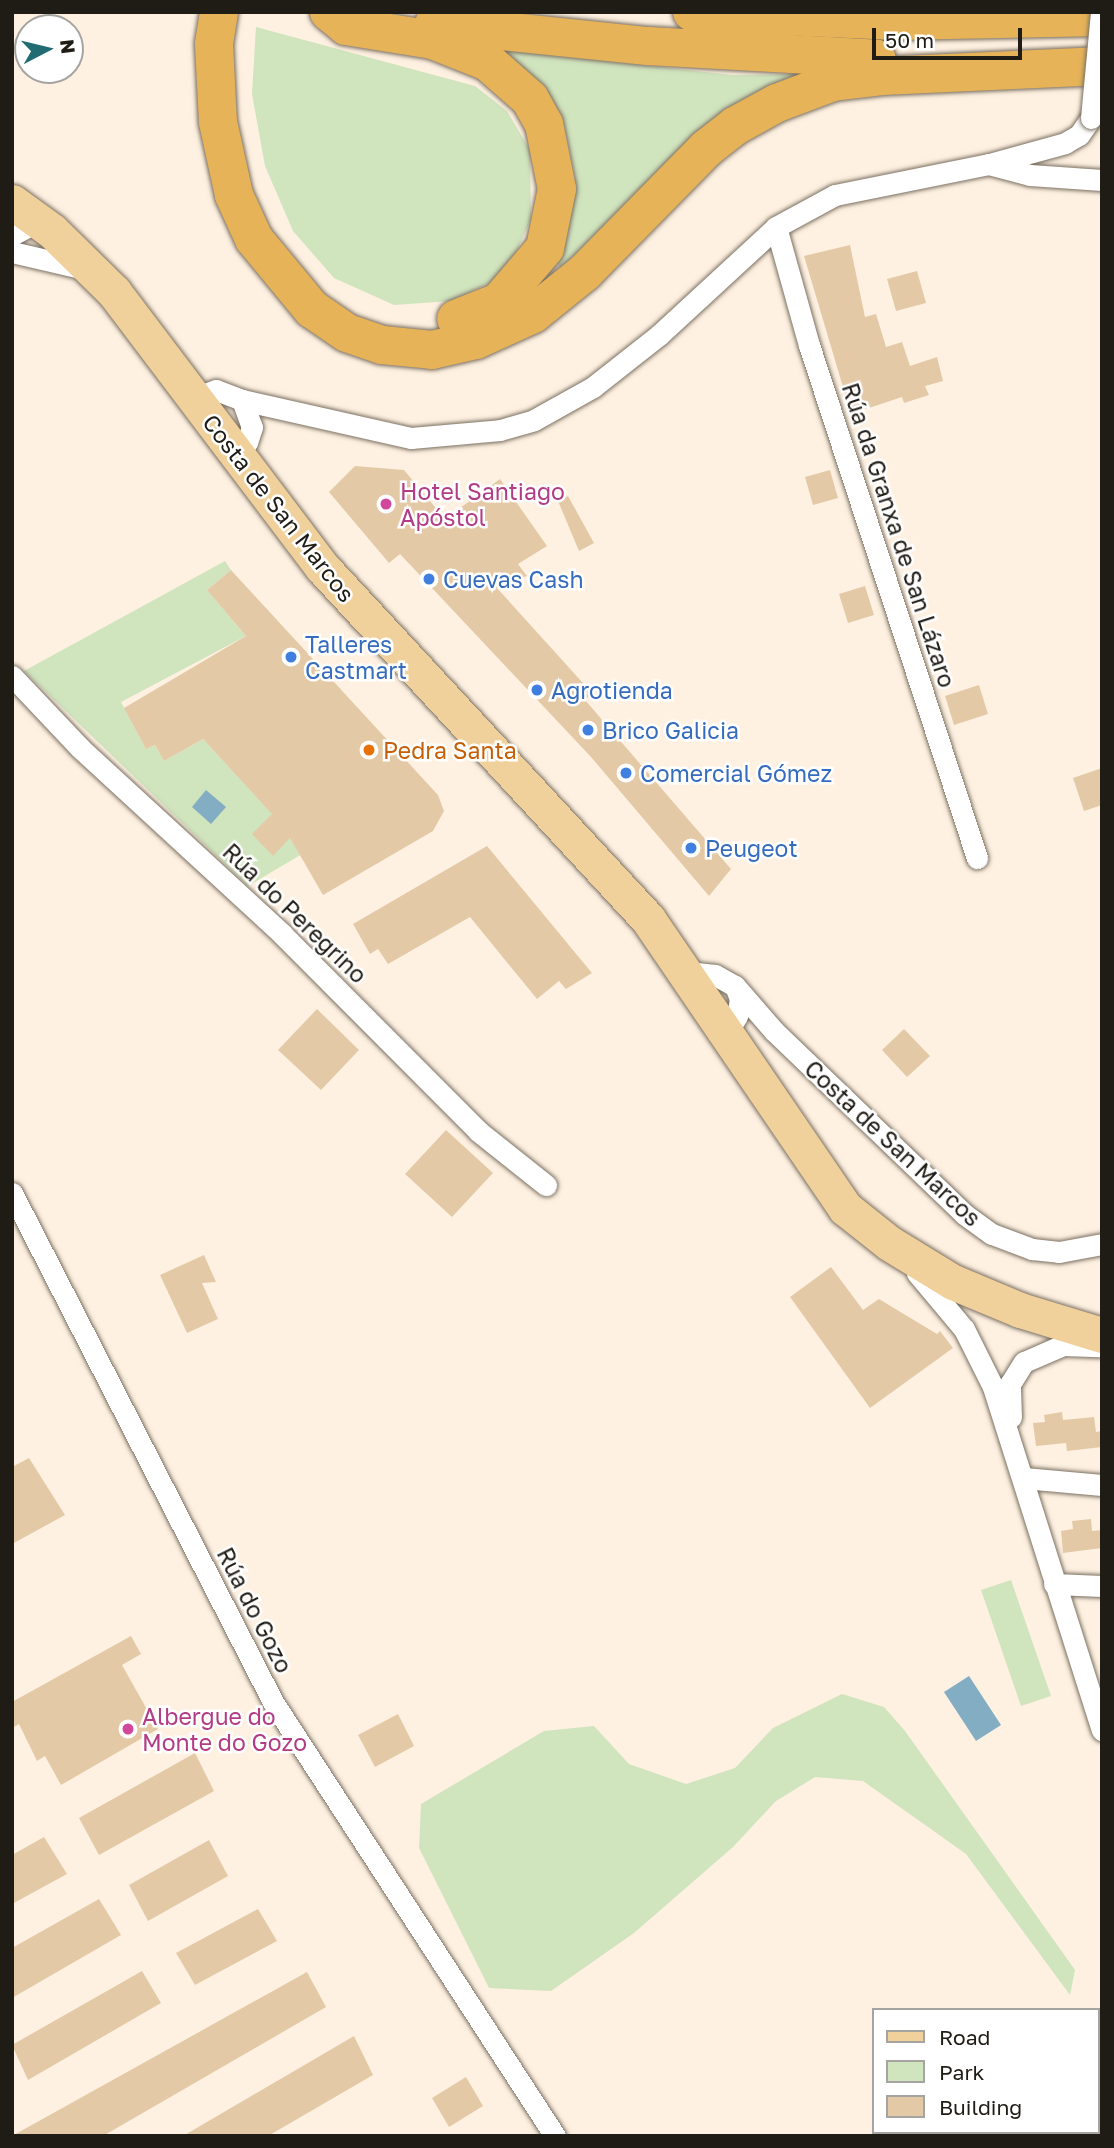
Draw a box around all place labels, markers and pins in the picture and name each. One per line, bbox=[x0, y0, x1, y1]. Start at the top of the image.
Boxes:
place label: Hotel Santiago Apóstol bbox=[400, 477, 565, 531]
marker: Hotel Santiago Apóstol bbox=[378, 496, 394, 512]
place label: Cuevas Cash bbox=[443, 565, 584, 593]
marker: Cuevas Cash bbox=[421, 571, 437, 587]
place label: Talleres Castmart bbox=[305, 630, 407, 684]
marker: Talleres Castmart bbox=[283, 649, 299, 665]
place label: Agrotienda bbox=[551, 676, 673, 704]
marker: Agrotienda bbox=[529, 682, 545, 698]
place label: Brico Galicia bbox=[602, 716, 739, 744]
marker: Brico Galicia bbox=[580, 722, 596, 738]
place label: Pedra Santa bbox=[383, 736, 517, 764]
marker: Pedra Santa bbox=[361, 742, 377, 758]
place label: Comercial Gómez bbox=[640, 759, 832, 787]
marker: Comercial Gómez bbox=[618, 765, 634, 781]
place label: Peugeot bbox=[705, 834, 798, 862]
marker: Peugeot bbox=[683, 840, 699, 856]
place label: Albergue do Monte do Gozo bbox=[142, 1702, 307, 1756]
marker: Albergue do Monte do Gozo bbox=[120, 1721, 136, 1737]

